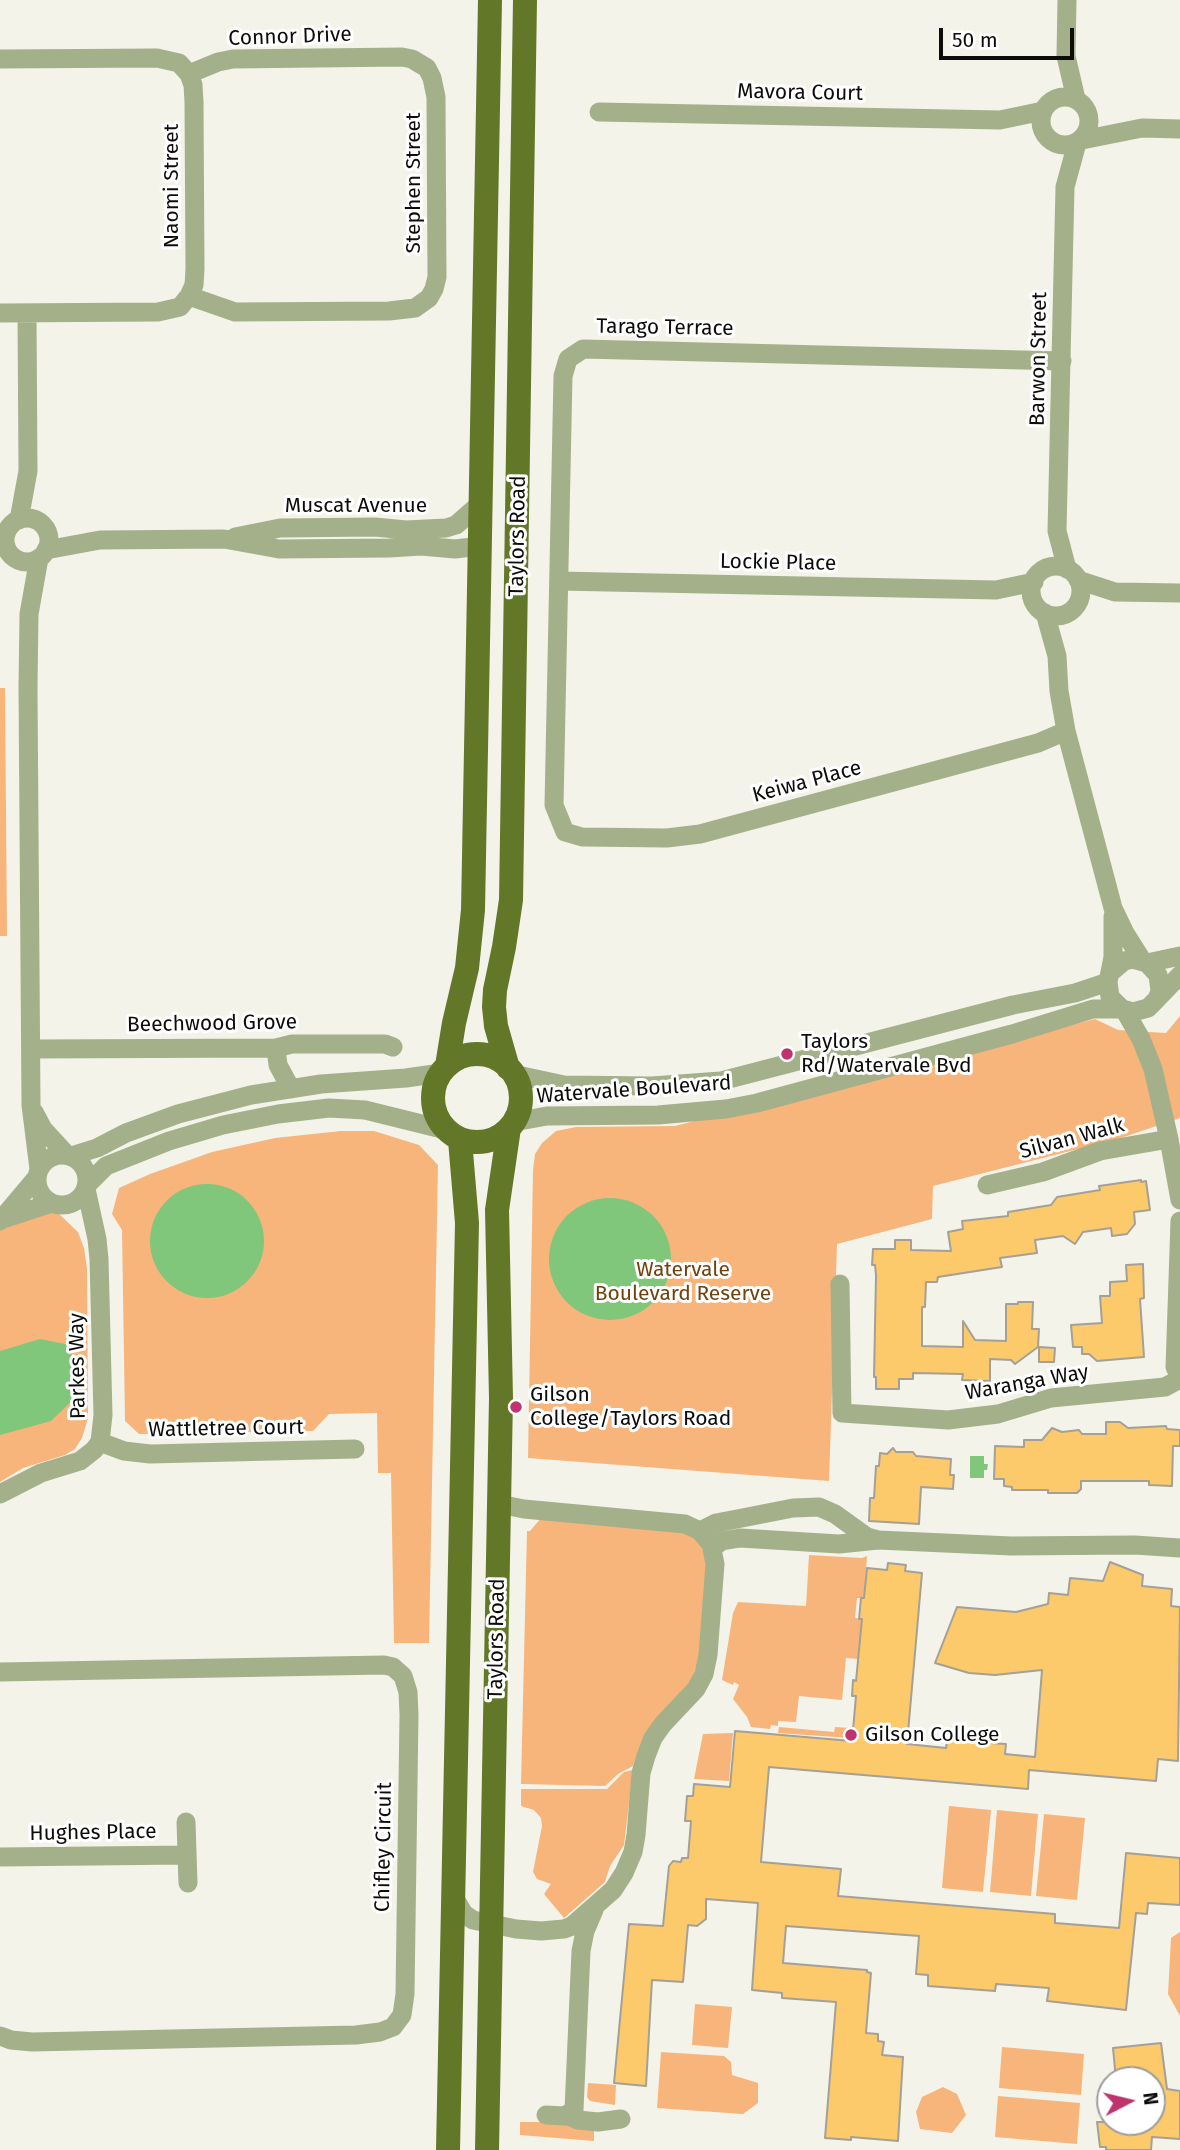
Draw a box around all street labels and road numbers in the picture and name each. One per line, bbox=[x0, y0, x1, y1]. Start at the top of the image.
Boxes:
street label: Connor Drive bbox=[228, 22, 352, 52]
street label: Mavora Court bbox=[737, 79, 863, 107]
street label: Stephen Street bbox=[401, 112, 427, 254]
street label: Naomi Street bbox=[159, 124, 185, 248]
street label: Barwon Street bbox=[1025, 292, 1053, 426]
street label: Tarago Terrace bbox=[596, 314, 734, 342]
street label: Taylors Road bbox=[504, 475, 532, 597]
street label: Muscat Avenue bbox=[285, 493, 427, 519]
street label: Lockie Place bbox=[720, 549, 836, 577]
street label: Keiwa Place bbox=[750, 755, 864, 809]
street label: Beechwood Grove bbox=[127, 1010, 297, 1038]
street label: Watervale Boulevard bbox=[536, 1071, 732, 1109]
street label: Silvan Walk bbox=[1017, 1113, 1127, 1165]
street label: Parkes Way bbox=[64, 1313, 92, 1419]
street label: Waranga Way bbox=[963, 1360, 1091, 1406]
street label: Wattletree Court bbox=[148, 1415, 304, 1443]
street label: Taylors Road bbox=[483, 1578, 511, 1700]
street label: Chifley Circuit bbox=[370, 1782, 398, 1912]
street label: Hughes Place bbox=[29, 1819, 157, 1847]

